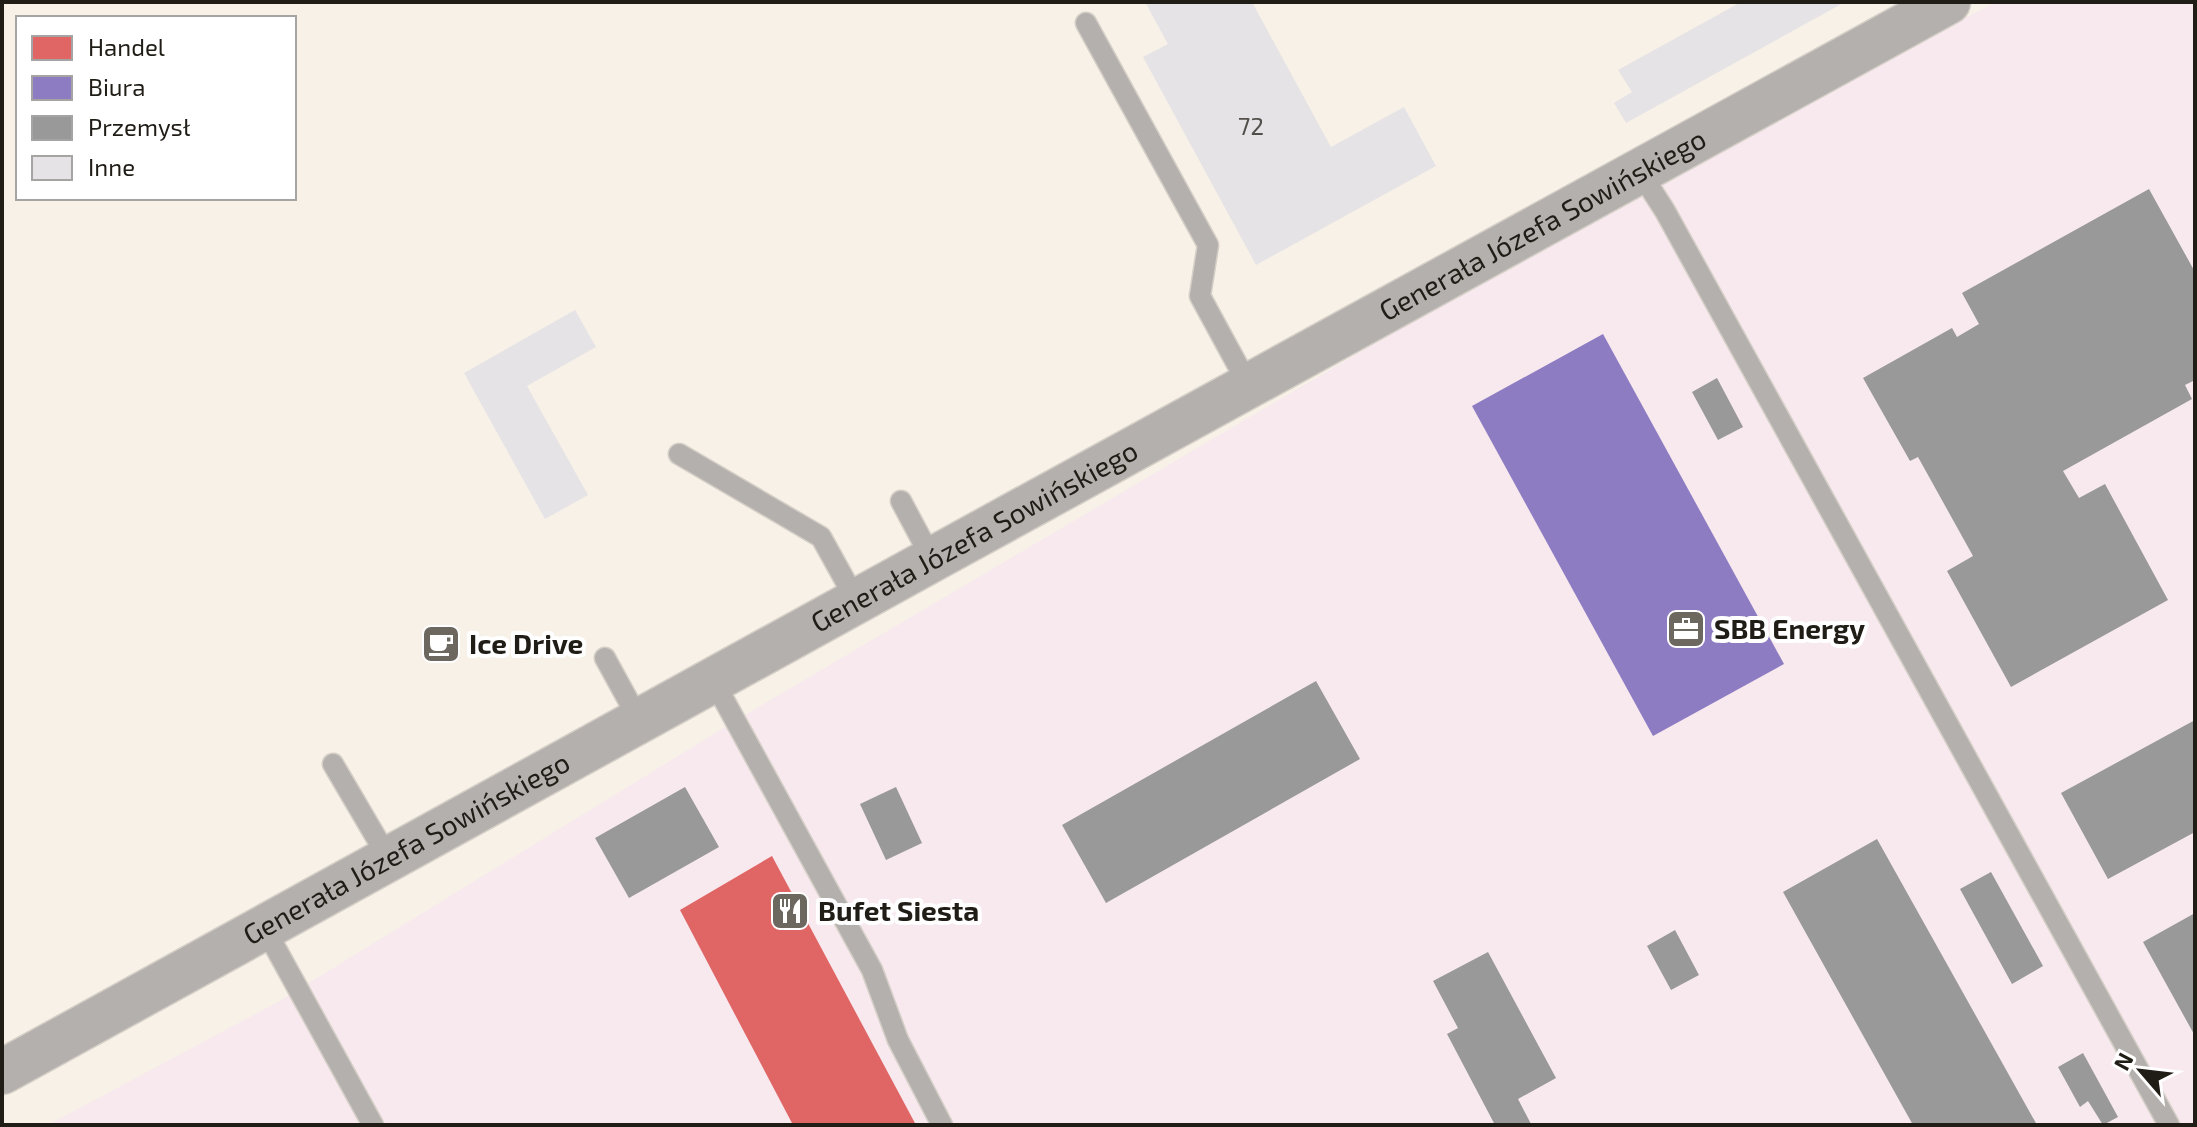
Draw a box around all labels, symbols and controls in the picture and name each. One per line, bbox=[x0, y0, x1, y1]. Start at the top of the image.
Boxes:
legend bbox=[16, 16, 296, 200]
text: Handel bbox=[88, 32, 165, 61]
text: Biura bbox=[88, 72, 145, 101]
house number: 72 bbox=[1238, 111, 1264, 140]
text: Przemysł bbox=[88, 112, 191, 141]
street label: Generała Józefa Sowińskiego bbox=[1373, 121, 1711, 327]
text: Inne bbox=[88, 152, 135, 181]
street label: Generała Józefa Sowińskiego bbox=[804, 432, 1143, 639]
office icon: SBB Energy bbox=[1665, 608, 1707, 650]
place label: SBB Energy bbox=[1714, 611, 1865, 645]
cafe icon: Ice Drive bbox=[420, 623, 462, 665]
place label: Ice Drive bbox=[469, 626, 583, 660]
street label: Generała Józefa Sowińskiego bbox=[237, 744, 575, 951]
restaurant icon: Bufet Siesta bbox=[769, 890, 811, 932]
place label: Bufet Siesta bbox=[818, 893, 979, 927]
north arrow bbox=[2101, 1031, 2181, 1111]
text: N bbox=[2107, 1048, 2138, 1074]

